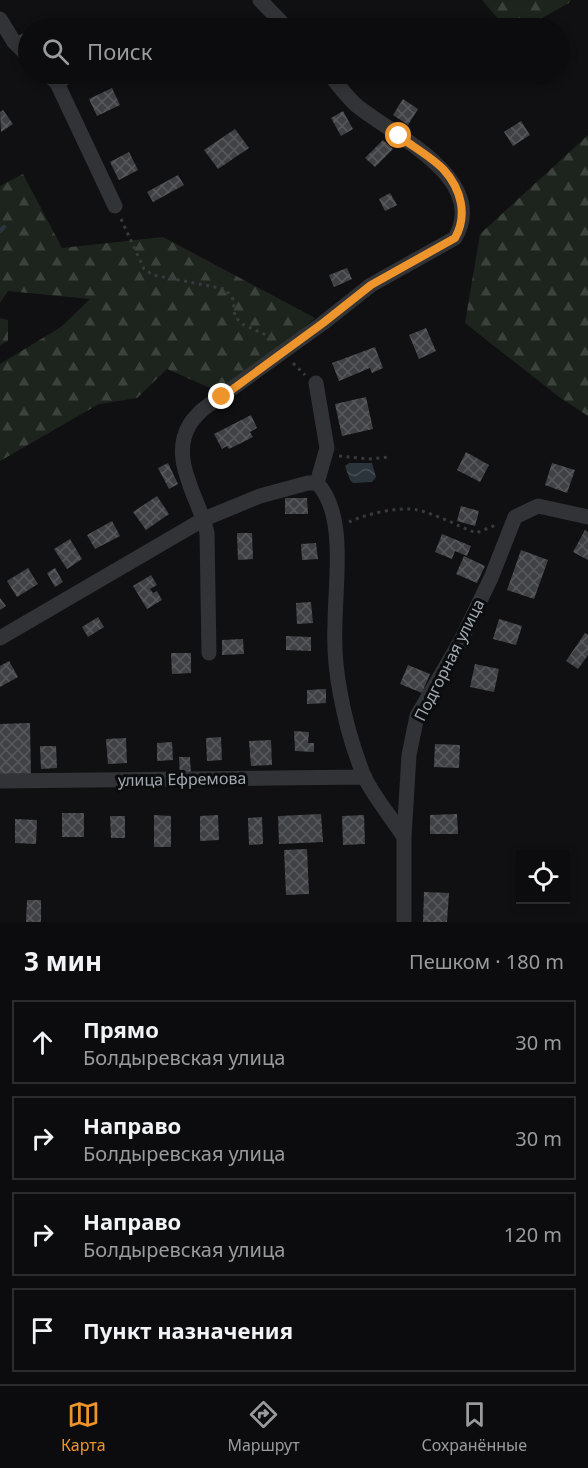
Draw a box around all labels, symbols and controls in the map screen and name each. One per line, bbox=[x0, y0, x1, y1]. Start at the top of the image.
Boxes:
search box bbox=[18, 18, 570, 84]
icon: search bbox=[39, 35, 72, 68]
text: Поиск bbox=[87, 36, 152, 66]
route start bbox=[385, 122, 411, 148]
route end bbox=[208, 383, 234, 409]
street label: Подгорная улица bbox=[409, 595, 489, 725]
street label: улица Ефремова bbox=[118, 767, 246, 791]
map controls bbox=[516, 850, 570, 904]
button: locate bbox=[516, 850, 570, 904]
text: 3 мин bbox=[24, 943, 102, 979]
text: Пешком · 180 m bbox=[409, 948, 564, 975]
text: Прямо bbox=[83, 1014, 159, 1044]
icon: ahead bbox=[26, 1026, 59, 1059]
text: 30 m bbox=[515, 1029, 562, 1056]
text: Болдыревская улица bbox=[83, 1044, 285, 1071]
text: Направо bbox=[83, 1110, 181, 1140]
icon: right bbox=[26, 1122, 59, 1155]
text: 30 m bbox=[515, 1125, 562, 1152]
text: Болдыревская улица bbox=[83, 1140, 285, 1167]
text: Направо bbox=[83, 1206, 181, 1236]
icon: right bbox=[26, 1218, 59, 1251]
text: 120 m bbox=[504, 1221, 562, 1248]
text: Болдыревская улица bbox=[83, 1236, 285, 1263]
icon: arrive bbox=[26, 1314, 59, 1347]
text: Пункт назначения bbox=[83, 1315, 293, 1345]
tab: Карта bbox=[61, 1398, 106, 1456]
tab: Маршрут bbox=[227, 1398, 300, 1456]
tab: Сохранённые bbox=[422, 1398, 527, 1456]

